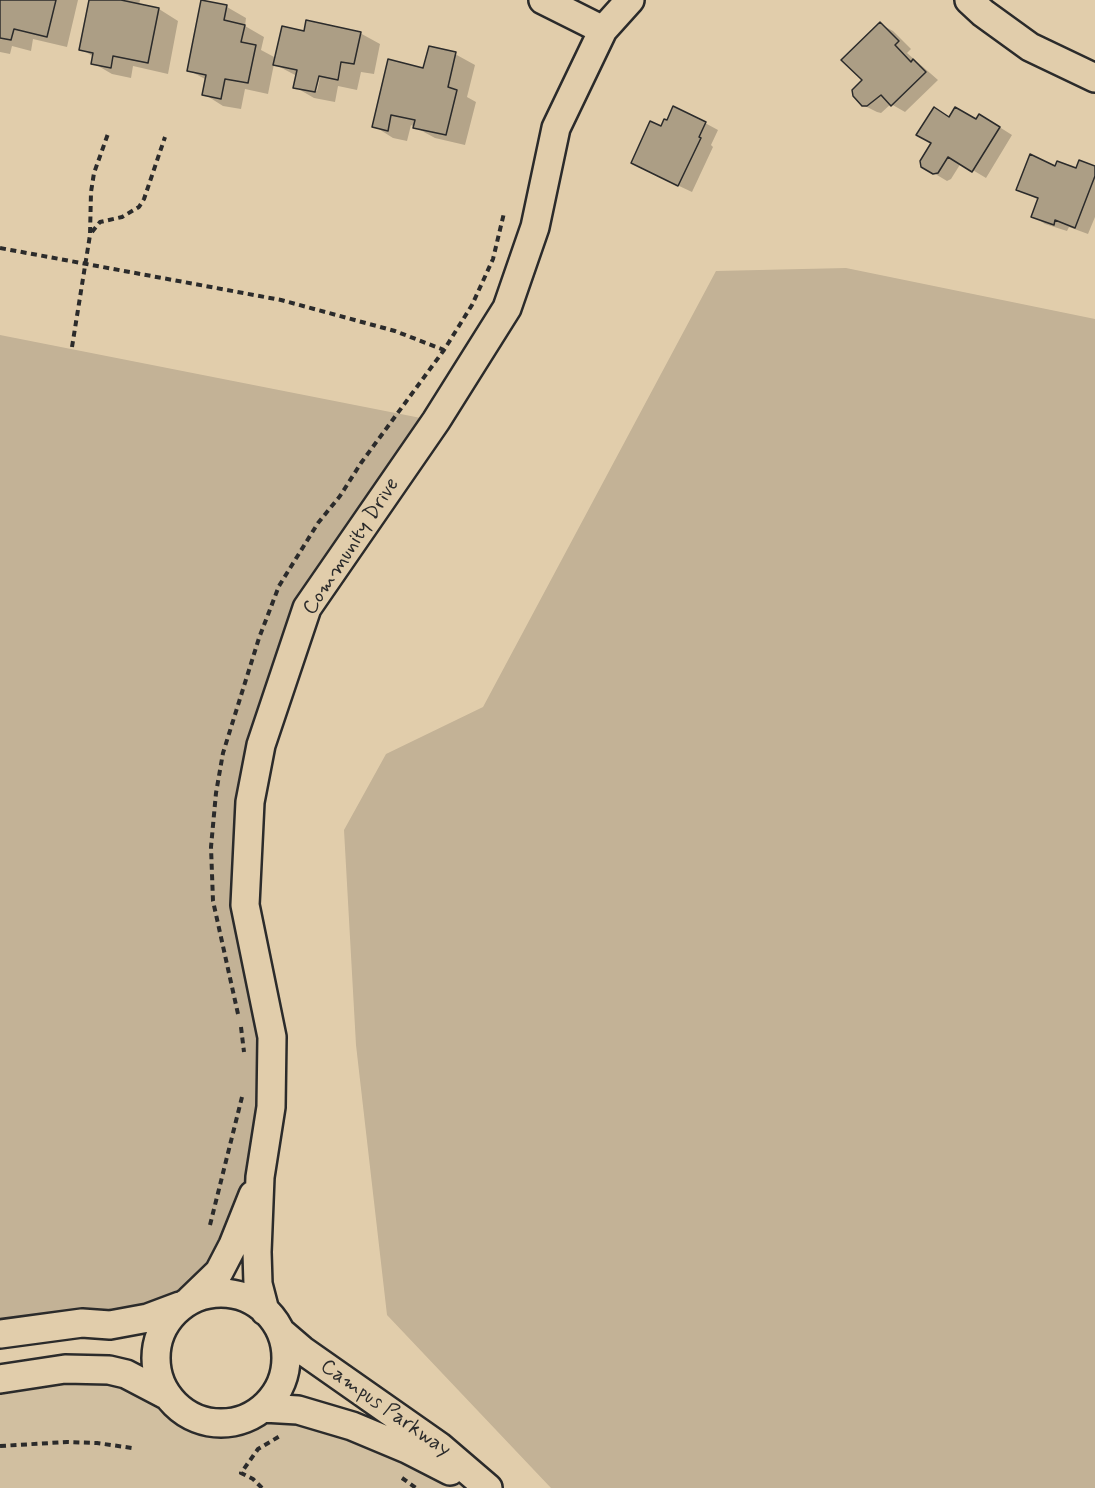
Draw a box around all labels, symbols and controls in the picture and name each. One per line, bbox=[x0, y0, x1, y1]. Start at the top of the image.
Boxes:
street label: Community Drive bbox=[298, 474, 406, 620]
street label: Campus Parkway bbox=[315, 1355, 455, 1463]

